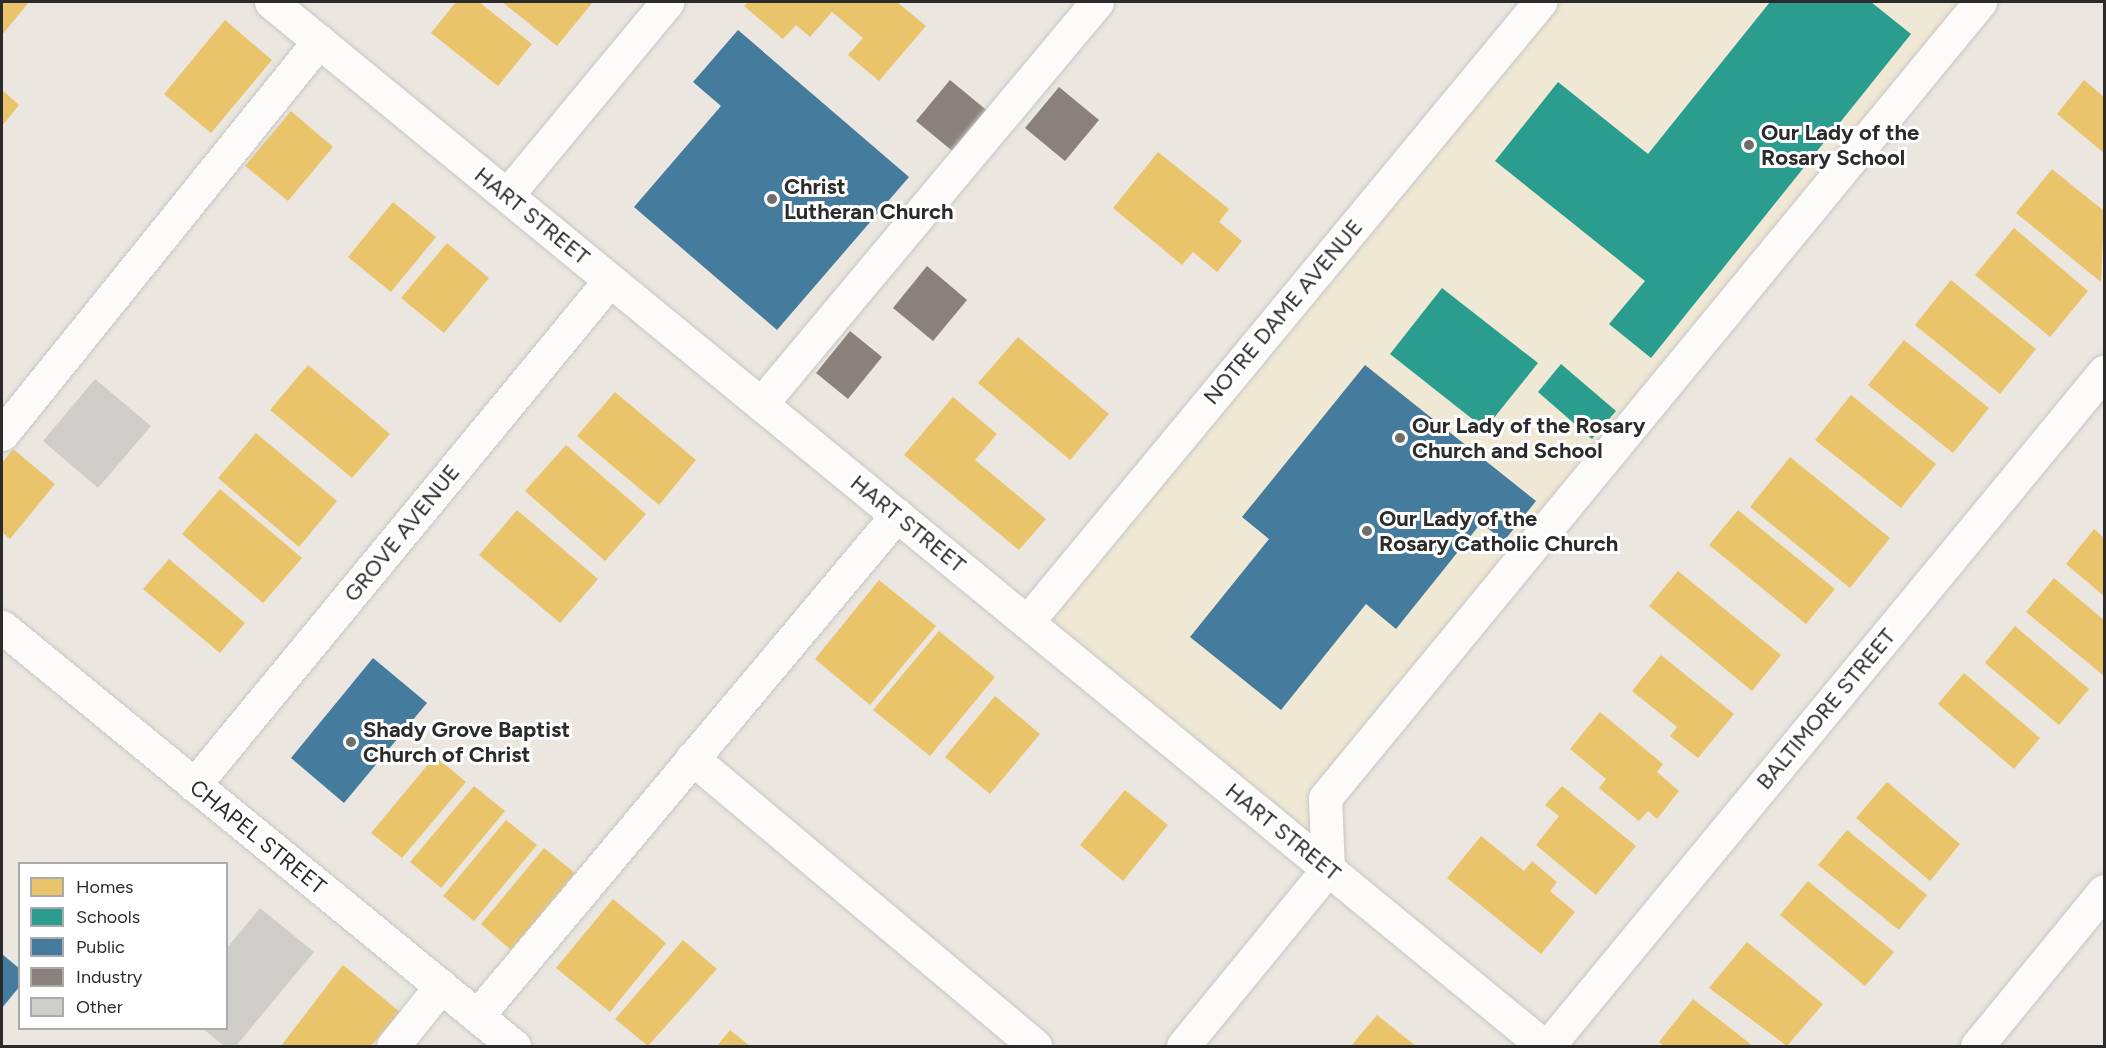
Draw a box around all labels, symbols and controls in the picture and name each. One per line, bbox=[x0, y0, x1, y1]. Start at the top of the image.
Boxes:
place label: Our Lady of the Rosary School bbox=[1761, 119, 1919, 170]
marker: Our Lady of the Rosary School bbox=[1742, 138, 1756, 152]
street label: HART STREET bbox=[469, 162, 595, 270]
place label: Christ Lutheran Church bbox=[784, 173, 954, 224]
marker: Christ Lutheran Church bbox=[765, 192, 779, 206]
street label: NOTRE DAME AVENUE bbox=[1198, 214, 1368, 410]
place label: Our Lady of the Rosary Church and School bbox=[1412, 412, 1645, 464]
marker: Our Lady of the Rosary Church and School bbox=[1393, 431, 1407, 445]
street label: GROVE AVENUE bbox=[339, 459, 465, 607]
street label: HART STREET bbox=[845, 470, 971, 578]
place label: Our Lady of the Rosary Catholic Church bbox=[1379, 505, 1618, 556]
marker: Our Lady of the Rosary Catholic Church bbox=[1360, 524, 1374, 538]
street label: BALTIMORE STREET bbox=[1751, 623, 1901, 795]
place label: Shady Grove Baptist Church of Christ bbox=[363, 716, 570, 768]
marker: Shady Grove Baptist Church of Christ bbox=[344, 735, 358, 749]
street label: CHAPEL STREET bbox=[185, 774, 331, 900]
street label: HART STREET bbox=[1220, 778, 1346, 886]
legend bbox=[18, 862, 228, 1030]
text: Homes bbox=[76, 876, 134, 898]
text: Schools bbox=[76, 906, 140, 928]
text: Public bbox=[76, 936, 125, 958]
text: Industry bbox=[76, 966, 142, 988]
text: Other bbox=[76, 996, 123, 1018]

